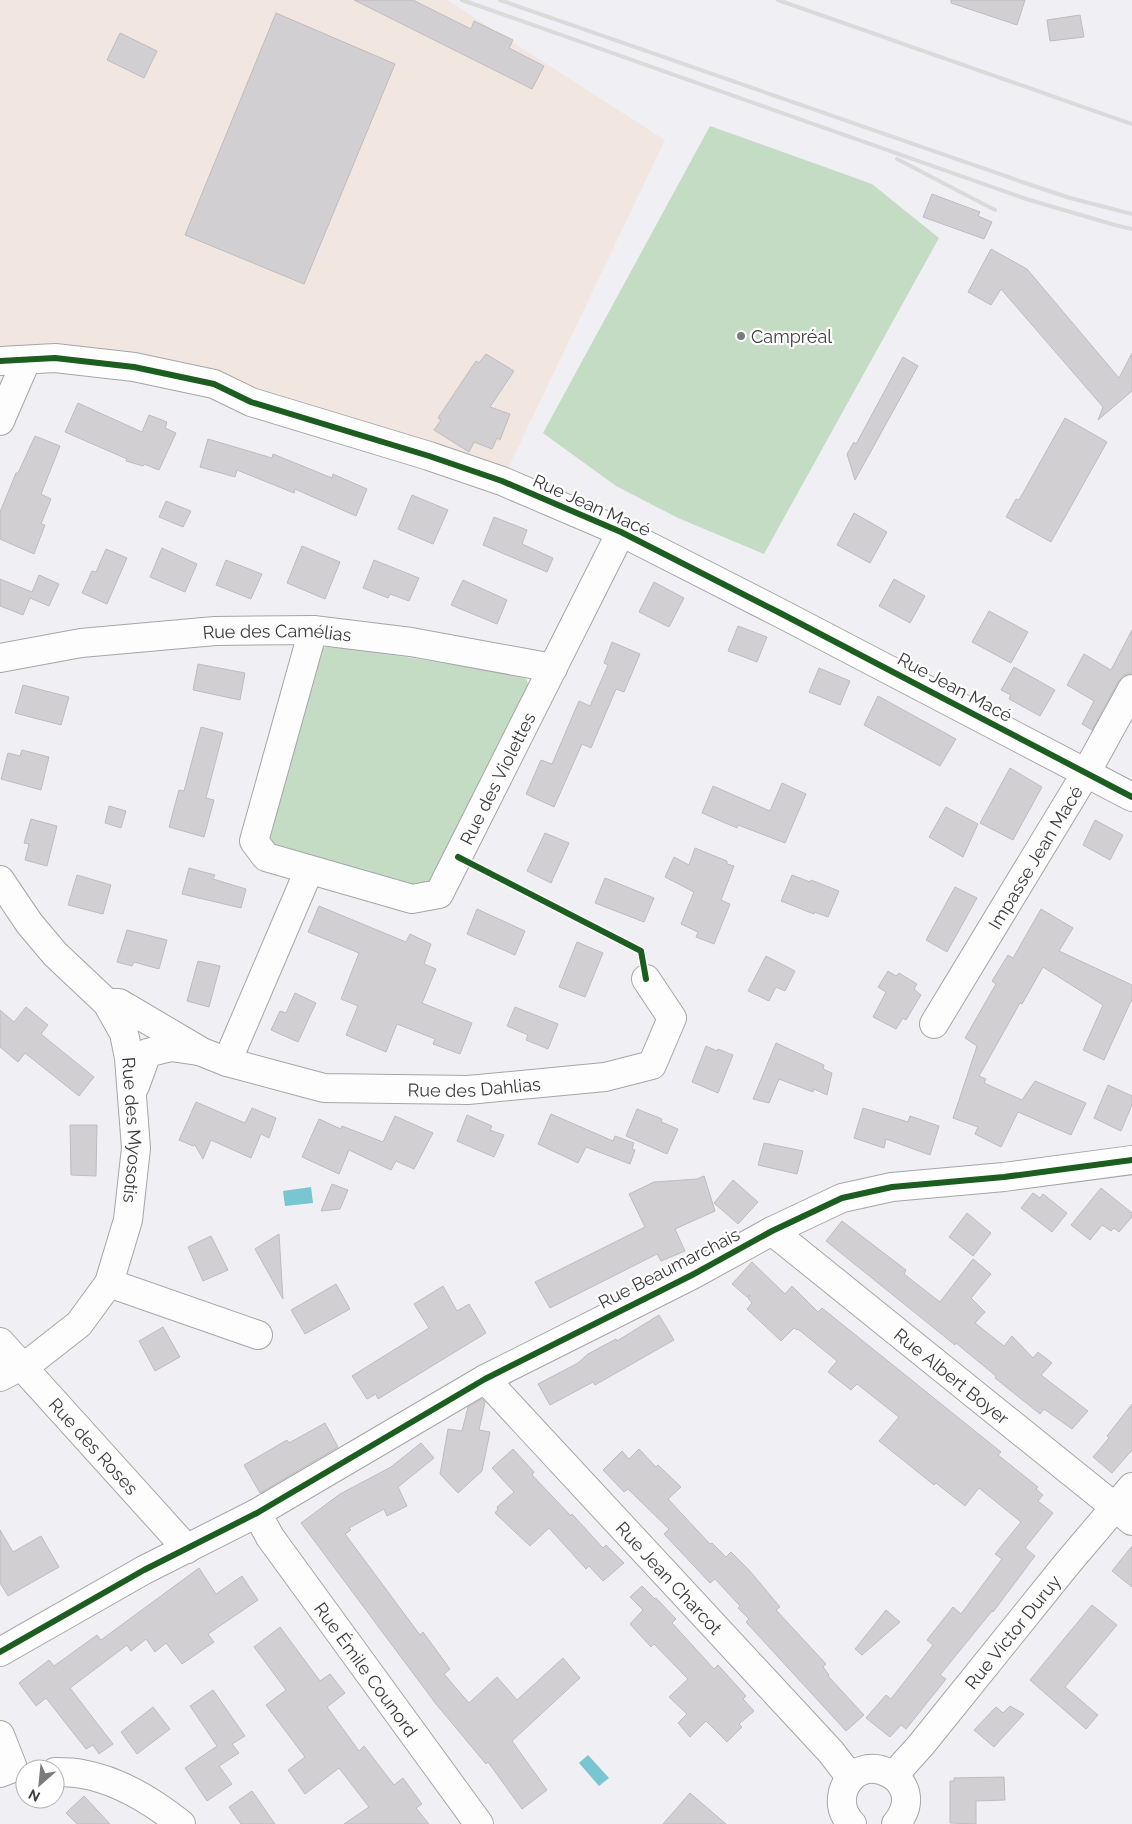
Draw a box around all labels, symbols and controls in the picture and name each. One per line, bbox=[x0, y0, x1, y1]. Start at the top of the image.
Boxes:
place label: Campréal bbox=[751, 326, 832, 347]
marker: Campréal bbox=[735, 330, 747, 342]
street label: Rue Jean Macé bbox=[530, 470, 655, 541]
street label: Rue des Camélias bbox=[202, 619, 353, 645]
street label: Rue Jean Macé bbox=[894, 648, 1016, 726]
street label: Rue des Violettes bbox=[455, 708, 539, 848]
street label: Impasse Jean Macé bbox=[984, 781, 1087, 933]
street label: Rue des Myosotis bbox=[118, 1056, 147, 1204]
street label: Rue des Dahlias bbox=[408, 1073, 542, 1101]
street label: Rue Beaumarchais bbox=[595, 1223, 743, 1313]
street label: Rue Albert Boyer bbox=[890, 1323, 1014, 1429]
street label: Rue des Roses bbox=[45, 1393, 143, 1499]
street label: Rue Jean Charcot bbox=[612, 1517, 727, 1638]
street label: Rue Victor Duruy bbox=[960, 1570, 1065, 1693]
street label: Rue Émile Counord bbox=[310, 1598, 422, 1741]
north arrow bbox=[15, 1759, 65, 1809]
text: N bbox=[26, 1786, 42, 1805]

